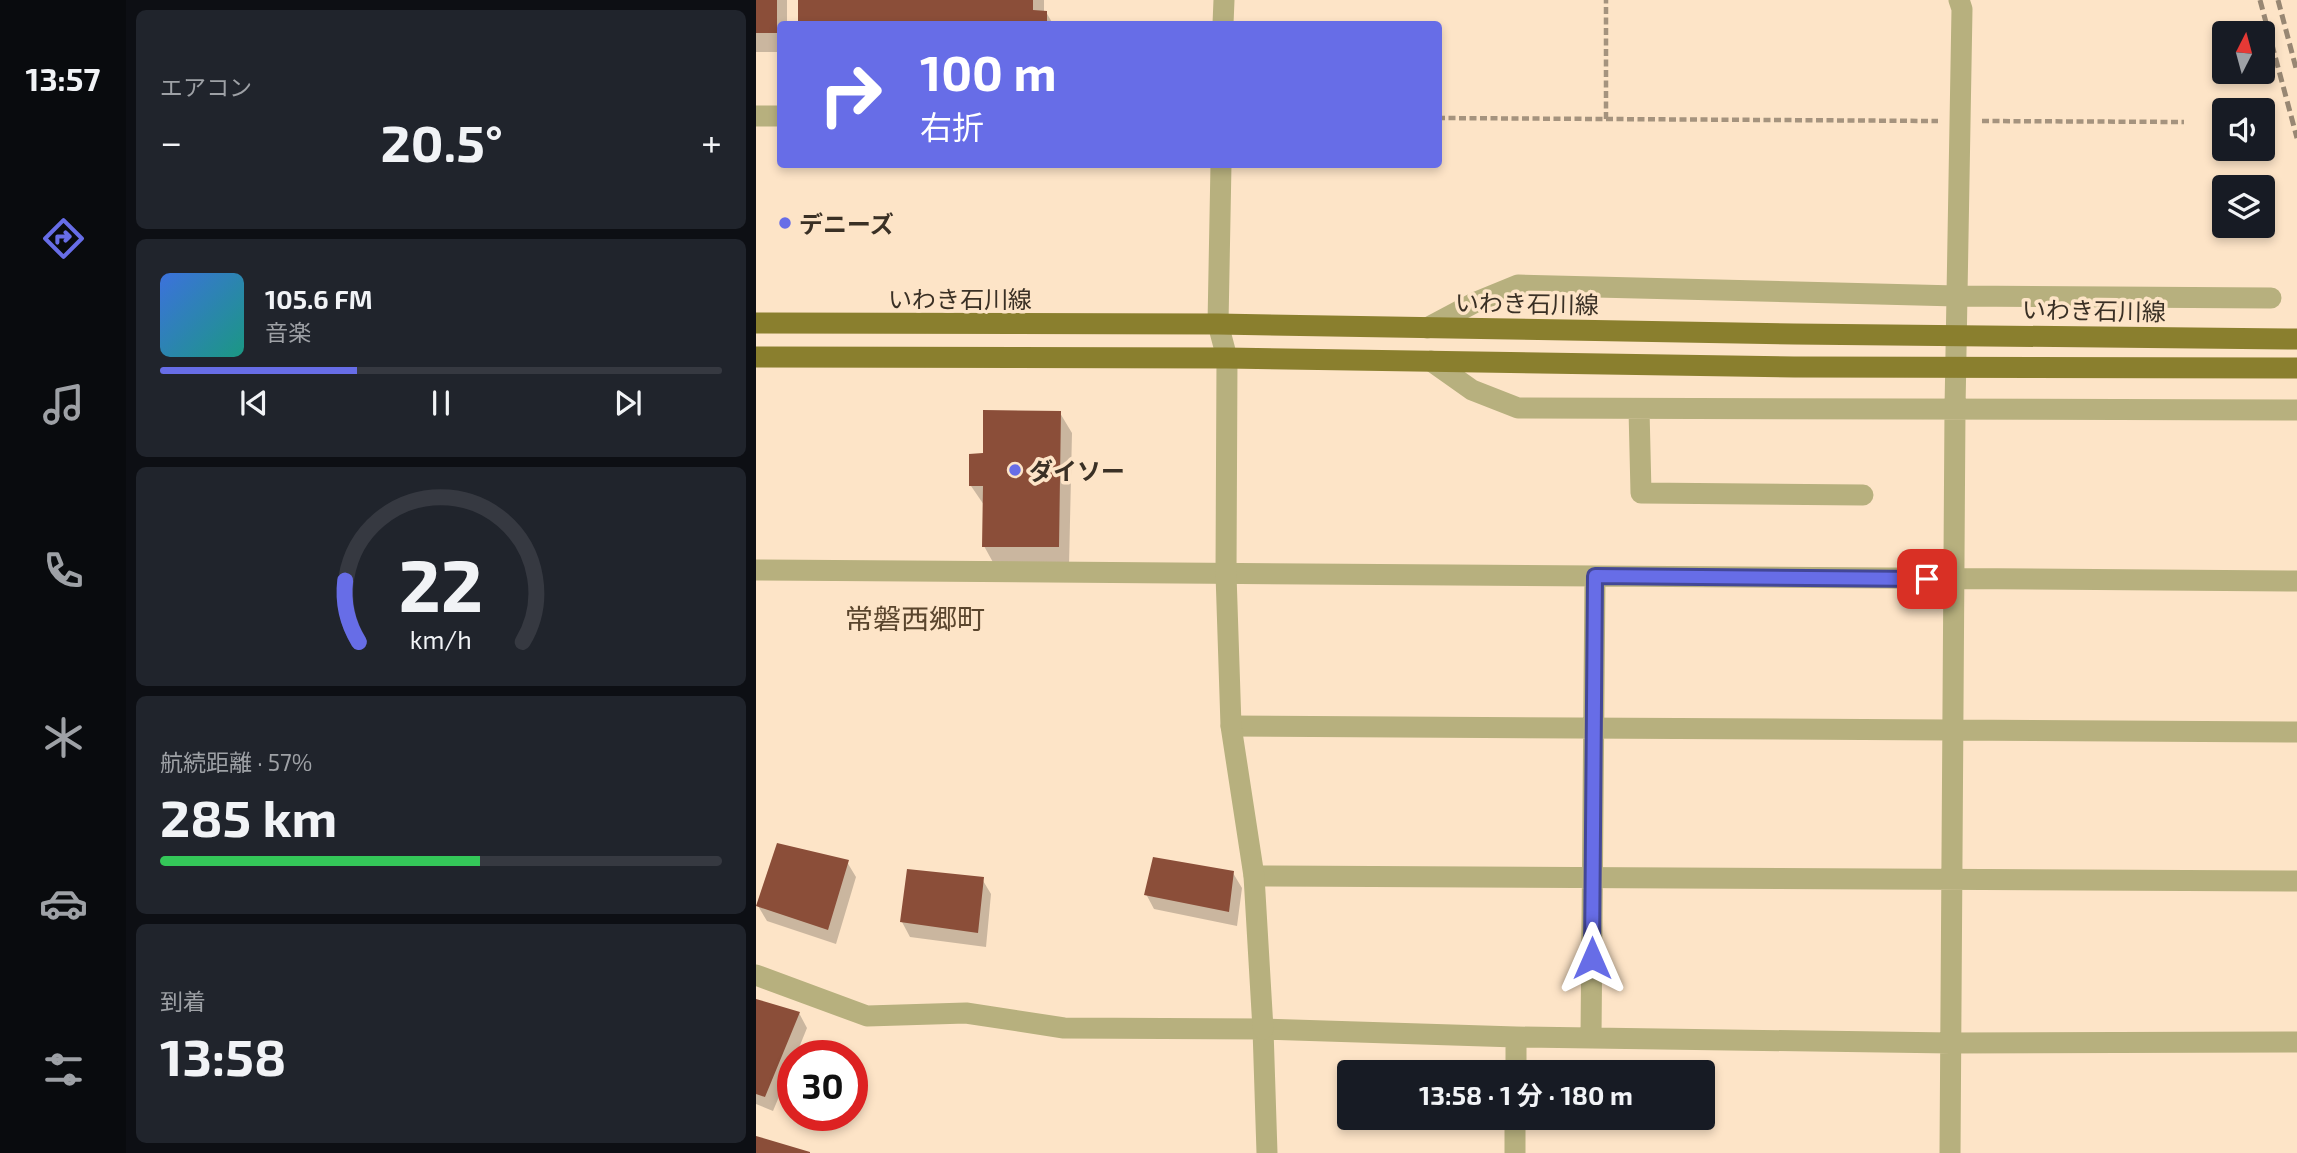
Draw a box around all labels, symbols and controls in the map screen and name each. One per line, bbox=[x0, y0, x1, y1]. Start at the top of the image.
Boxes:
north arrow bbox=[2212, 21, 2275, 84]
map controls bbox=[2212, 21, 2275, 238]
text: 100 m bbox=[920, 42, 1057, 101]
icon: right bbox=[805, 49, 896, 140]
text: 13:57 bbox=[26, 59, 100, 97]
text: エアコン bbox=[160, 73, 252, 101]
button: sound bbox=[2212, 98, 2275, 161]
text: 右折 bbox=[920, 107, 984, 145]
text: 20.5° bbox=[380, 110, 503, 172]
text: − bbox=[160, 118, 182, 164]
text: + bbox=[701, 118, 722, 164]
button: layers bbox=[2212, 175, 2275, 238]
place label: デニーズ bbox=[799, 209, 894, 238]
icon: directions bbox=[39, 214, 88, 263]
marker: デニーズ bbox=[777, 215, 793, 231]
text: 105.6 FM bbox=[265, 283, 373, 314]
street label: いわき石川線 bbox=[888, 284, 1032, 313]
street label: いわき石川線 bbox=[1455, 287, 1599, 319]
street label: いわき石川線 bbox=[2022, 294, 2166, 326]
text: 音楽 bbox=[265, 318, 311, 346]
icon: music bbox=[39, 380, 88, 429]
icon: previous bbox=[235, 384, 273, 422]
icon: pause bbox=[422, 384, 460, 422]
icon: next bbox=[609, 384, 647, 422]
place label: ダイソー bbox=[1029, 456, 1125, 485]
marker: ダイソー bbox=[1007, 462, 1023, 478]
text: 22 bbox=[399, 540, 483, 628]
icon: phone bbox=[39, 546, 88, 595]
pin bbox=[1897, 549, 1957, 609]
icon: arrive bbox=[1908, 560, 1946, 598]
district label: 常磐西郷町 bbox=[845, 601, 985, 635]
text: km/h bbox=[410, 624, 472, 654]
icon: climate bbox=[39, 713, 88, 762]
text: 航続距離 · 57% bbox=[160, 748, 312, 776]
text: 285 km bbox=[160, 785, 337, 847]
icon: car bbox=[39, 879, 88, 928]
position arrow bbox=[1555, 921, 1629, 995]
text: 到着 bbox=[160, 987, 206, 1015]
text: 13:58 bbox=[160, 1024, 286, 1086]
speed limit sign: 30 bbox=[777, 1040, 868, 1131]
icon: filters bbox=[39, 1045, 88, 1094]
text: 13:58 · 1 分 · 180 m bbox=[1419, 1079, 1633, 1110]

